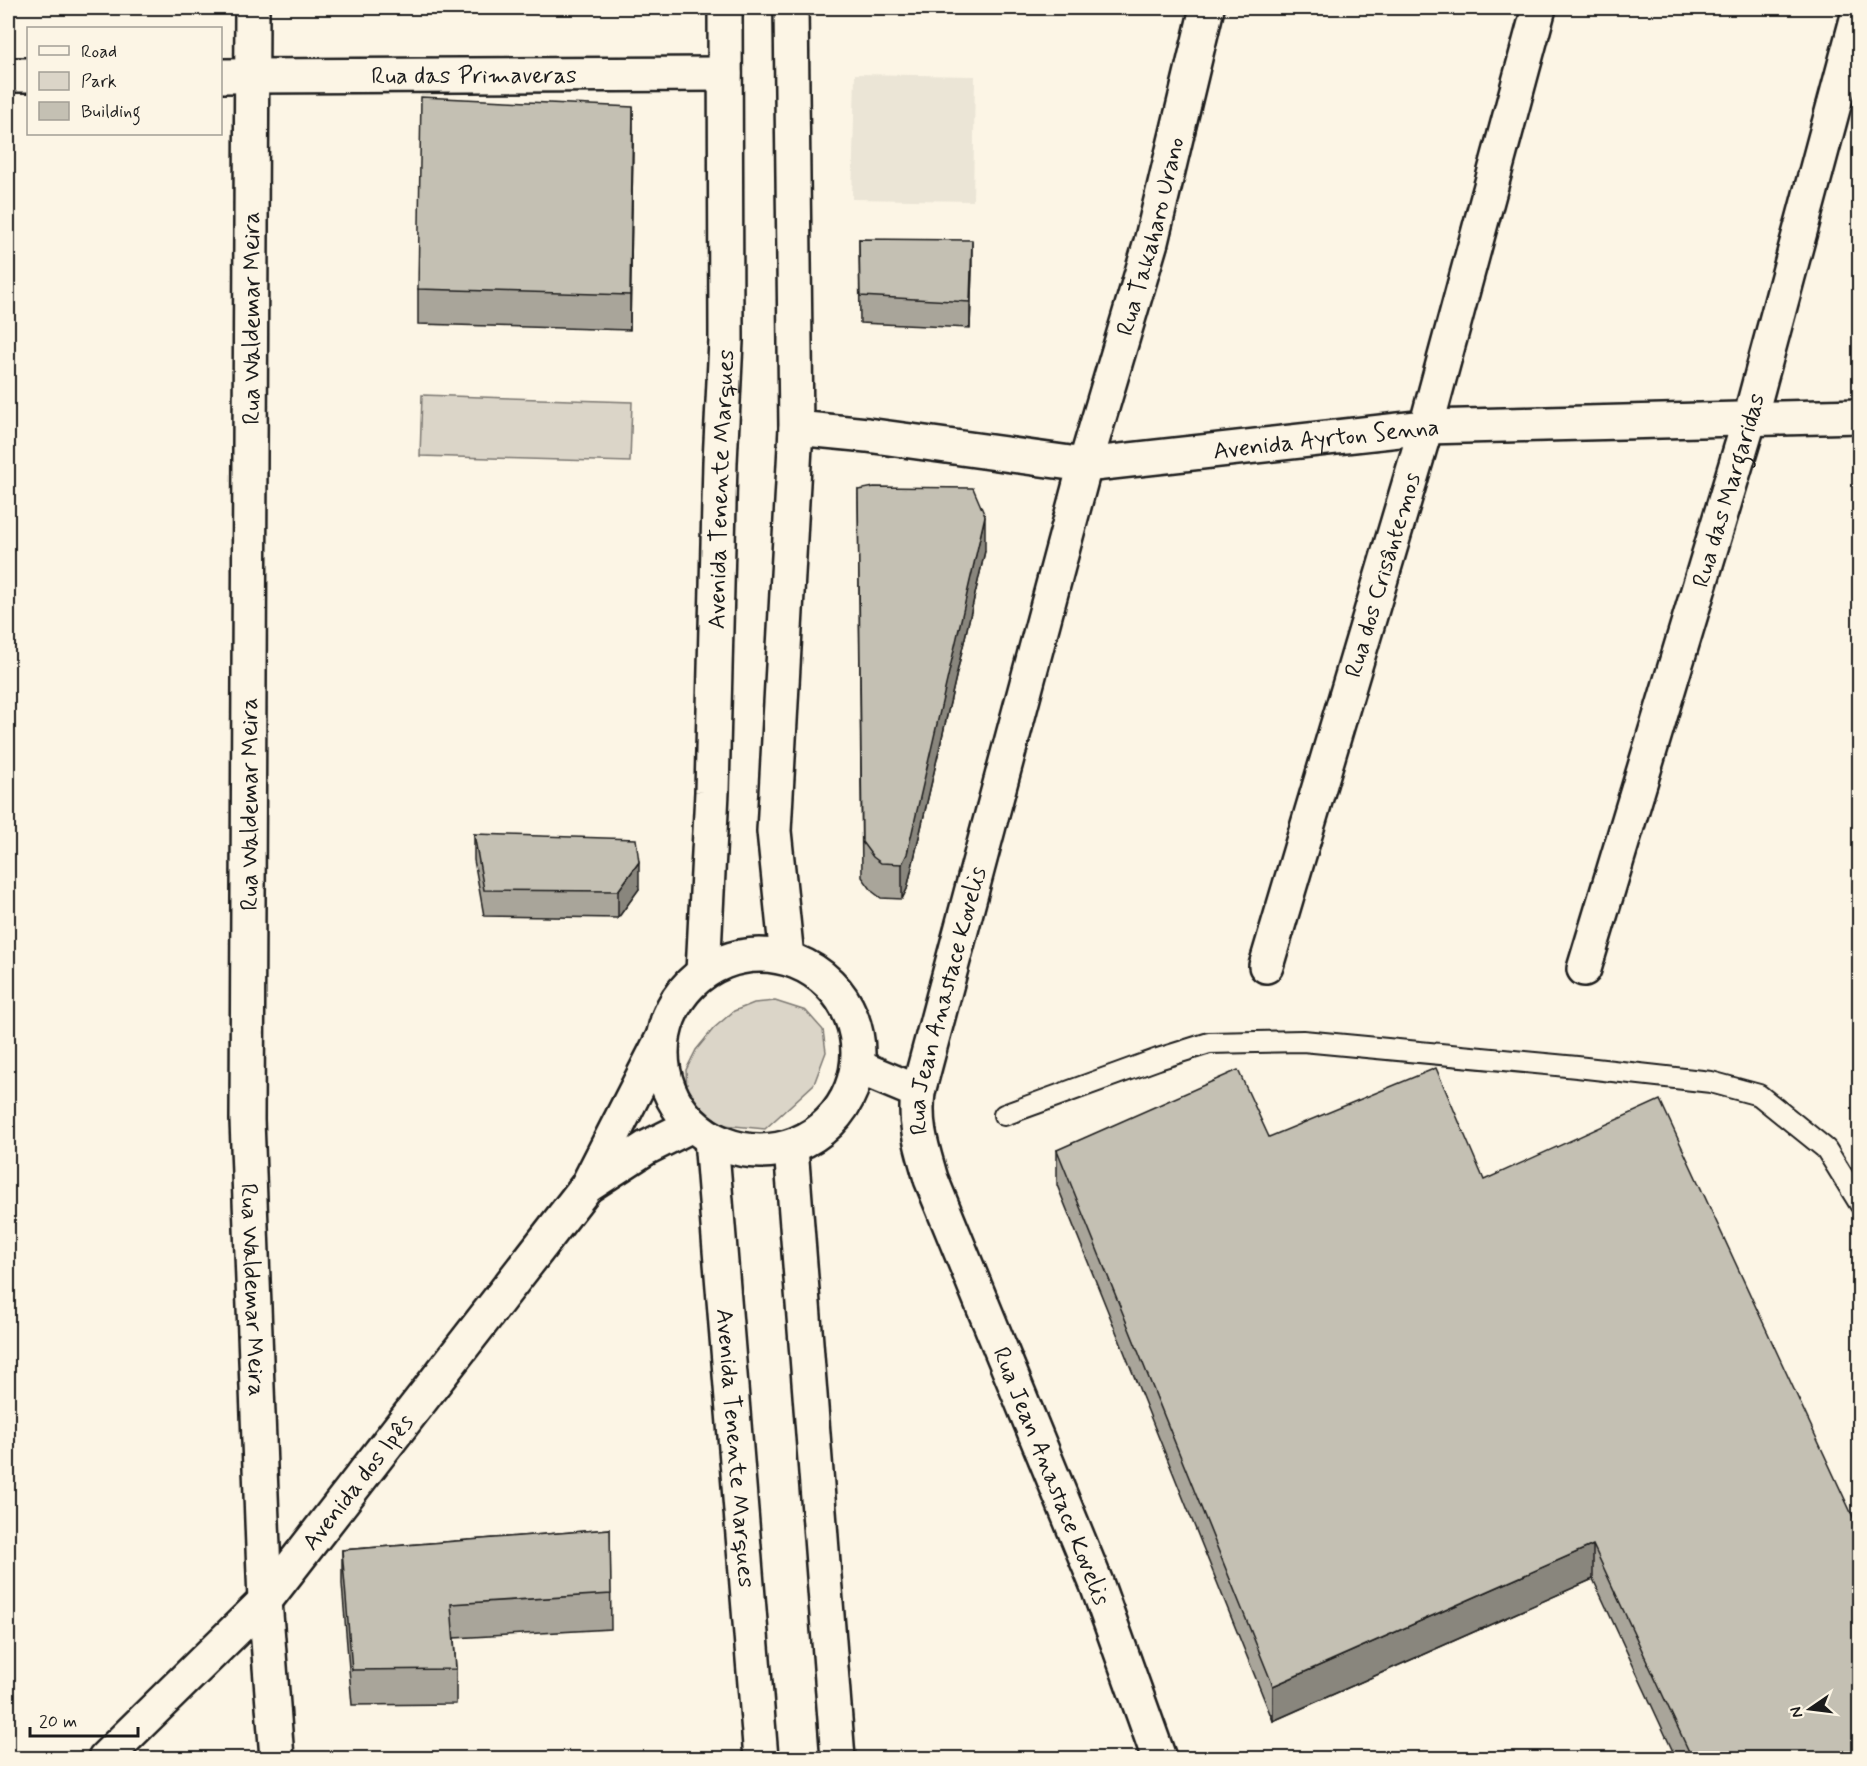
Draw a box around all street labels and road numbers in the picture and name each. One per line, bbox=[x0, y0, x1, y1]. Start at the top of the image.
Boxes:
street label: Rua das Primaveras bbox=[371, 61, 577, 92]
street label: Rua Takaharo Urano bbox=[1110, 134, 1193, 339]
street label: Rua Waldemar Meira bbox=[237, 211, 268, 425]
street label: Avenida Tenente Marques bbox=[702, 348, 743, 630]
street label: Rua das Margaridas bbox=[1686, 390, 1773, 591]
street label: Avenida Ayrton Senna bbox=[1212, 413, 1440, 468]
street label: Rua dos Crisântemos bbox=[1338, 469, 1429, 681]
street label: Rua Waldemar Meira bbox=[235, 697, 266, 911]
street label: Rua Jean Anastace Kovelis bbox=[903, 863, 994, 1137]
street label: Rua Waldemar Meira bbox=[232, 1183, 271, 1397]
street label: Avenida Tenente Marques bbox=[708, 1307, 761, 1589]
street label: Rua Jean Anastace Kovelis bbox=[985, 1343, 1117, 1611]
street label: Avenida dos Ipês bbox=[296, 1408, 422, 1557]

